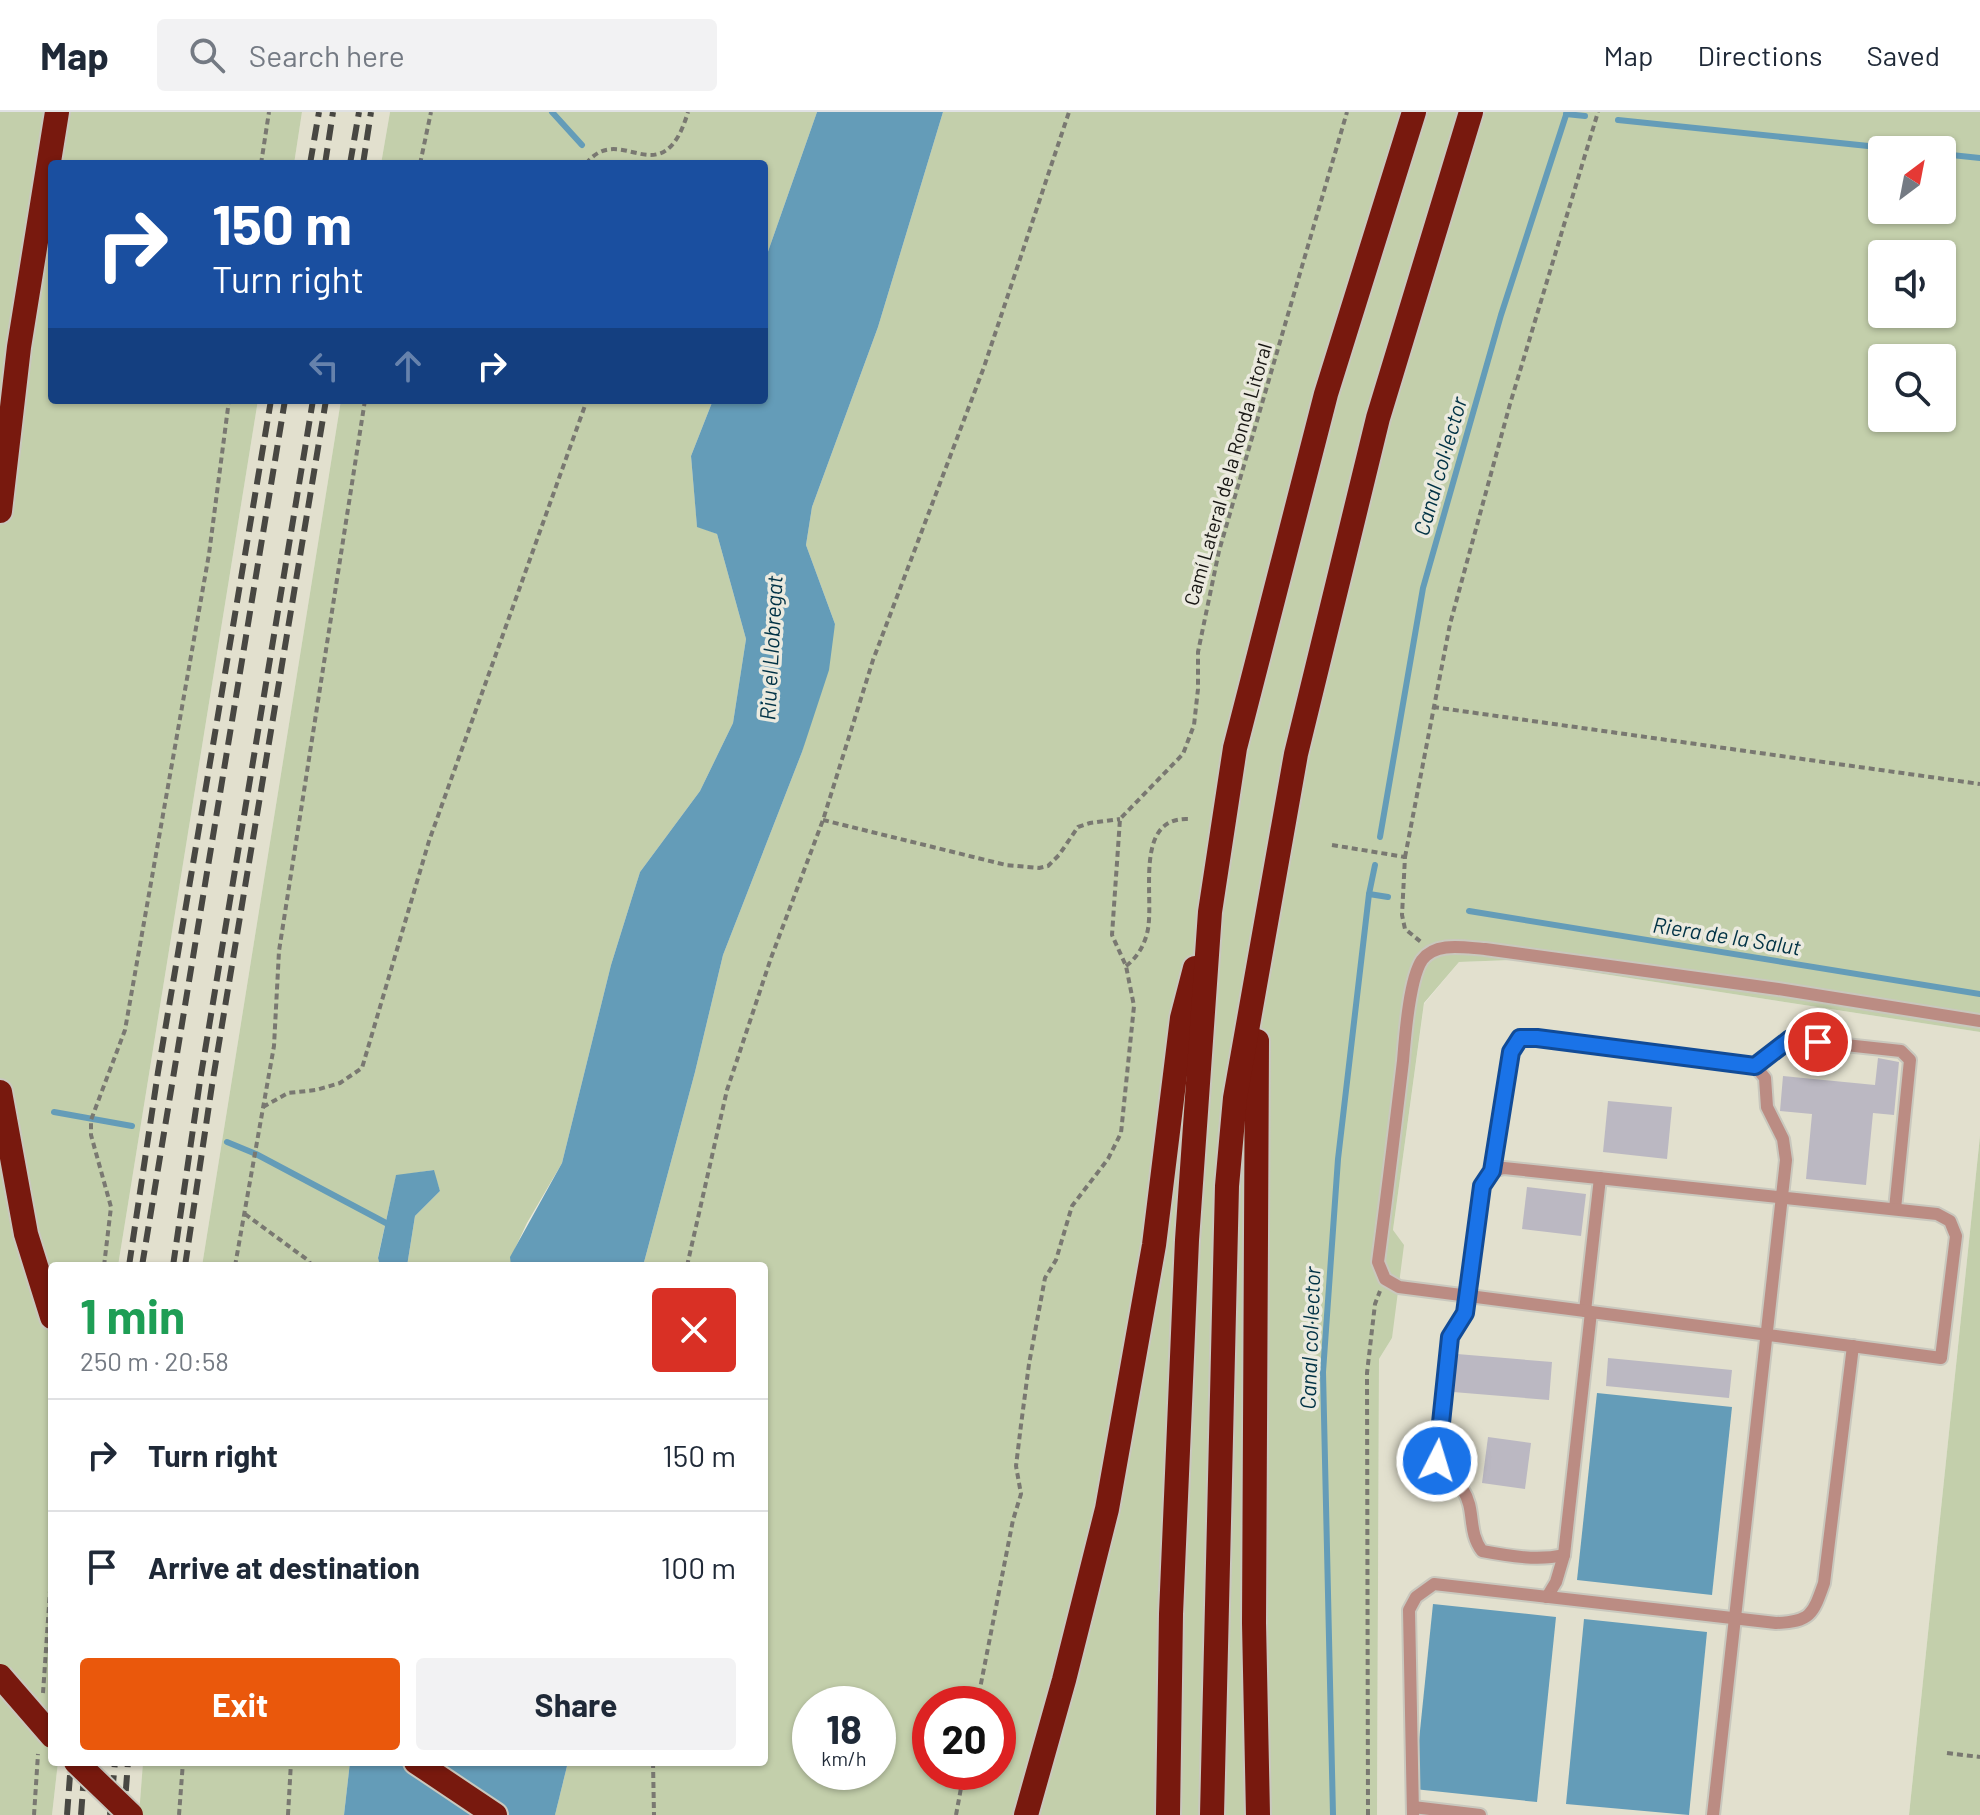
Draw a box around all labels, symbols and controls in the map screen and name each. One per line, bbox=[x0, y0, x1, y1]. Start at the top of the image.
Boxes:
search box bbox=[157, 19, 717, 91]
text: Map bbox=[40, 32, 109, 78]
icon: search bbox=[185, 33, 229, 77]
text: Search here bbox=[249, 37, 405, 73]
text: Map bbox=[1604, 38, 1653, 72]
text: Directions bbox=[1697, 38, 1823, 72]
text: Saved bbox=[1867, 38, 1940, 72]
north arrow bbox=[1868, 136, 1956, 224]
map controls bbox=[1868, 136, 1956, 432]
text: 150 m bbox=[212, 189, 352, 256]
icon: right bbox=[80, 192, 184, 296]
button: sound bbox=[1868, 240, 1956, 328]
text: Turn right bbox=[212, 257, 364, 300]
street label: Camí Lateral de la Ronda Litoral bbox=[1178, 340, 1276, 608]
icon: left bbox=[302, 344, 346, 388]
icon: ahead bbox=[386, 344, 430, 388]
icon: right bbox=[470, 344, 514, 388]
button: search bbox=[1868, 344, 1956, 432]
water label: Canal col·lector bbox=[1407, 393, 1472, 538]
water label: Riu el Llobregat bbox=[753, 575, 787, 721]
water label: Riera de la Salut bbox=[1651, 910, 1803, 960]
pin bbox=[1784, 1008, 1852, 1076]
icon: arrive bbox=[1796, 1020, 1840, 1064]
water label: Canal col·lector bbox=[1294, 1265, 1325, 1410]
text: 1 min bbox=[80, 1286, 185, 1344]
button: close bbox=[652, 1288, 736, 1372]
text: 250 m · 20:58 bbox=[80, 1345, 229, 1376]
position arrow bbox=[1395, 1419, 1479, 1503]
icon: right bbox=[80, 1433, 124, 1477]
text: Turn right bbox=[148, 1437, 278, 1473]
text: 150 m bbox=[662, 1437, 736, 1473]
icon: arrive bbox=[80, 1545, 124, 1589]
text: Arrive at destination bbox=[148, 1549, 420, 1585]
text: 100 m bbox=[661, 1549, 736, 1585]
button: Exit bbox=[80, 1658, 400, 1750]
button: Share bbox=[416, 1658, 736, 1750]
speed limit sign: 20 bbox=[912, 1686, 1016, 1790]
text: 18 bbox=[826, 1704, 862, 1752]
text: km/h bbox=[821, 1746, 867, 1770]

